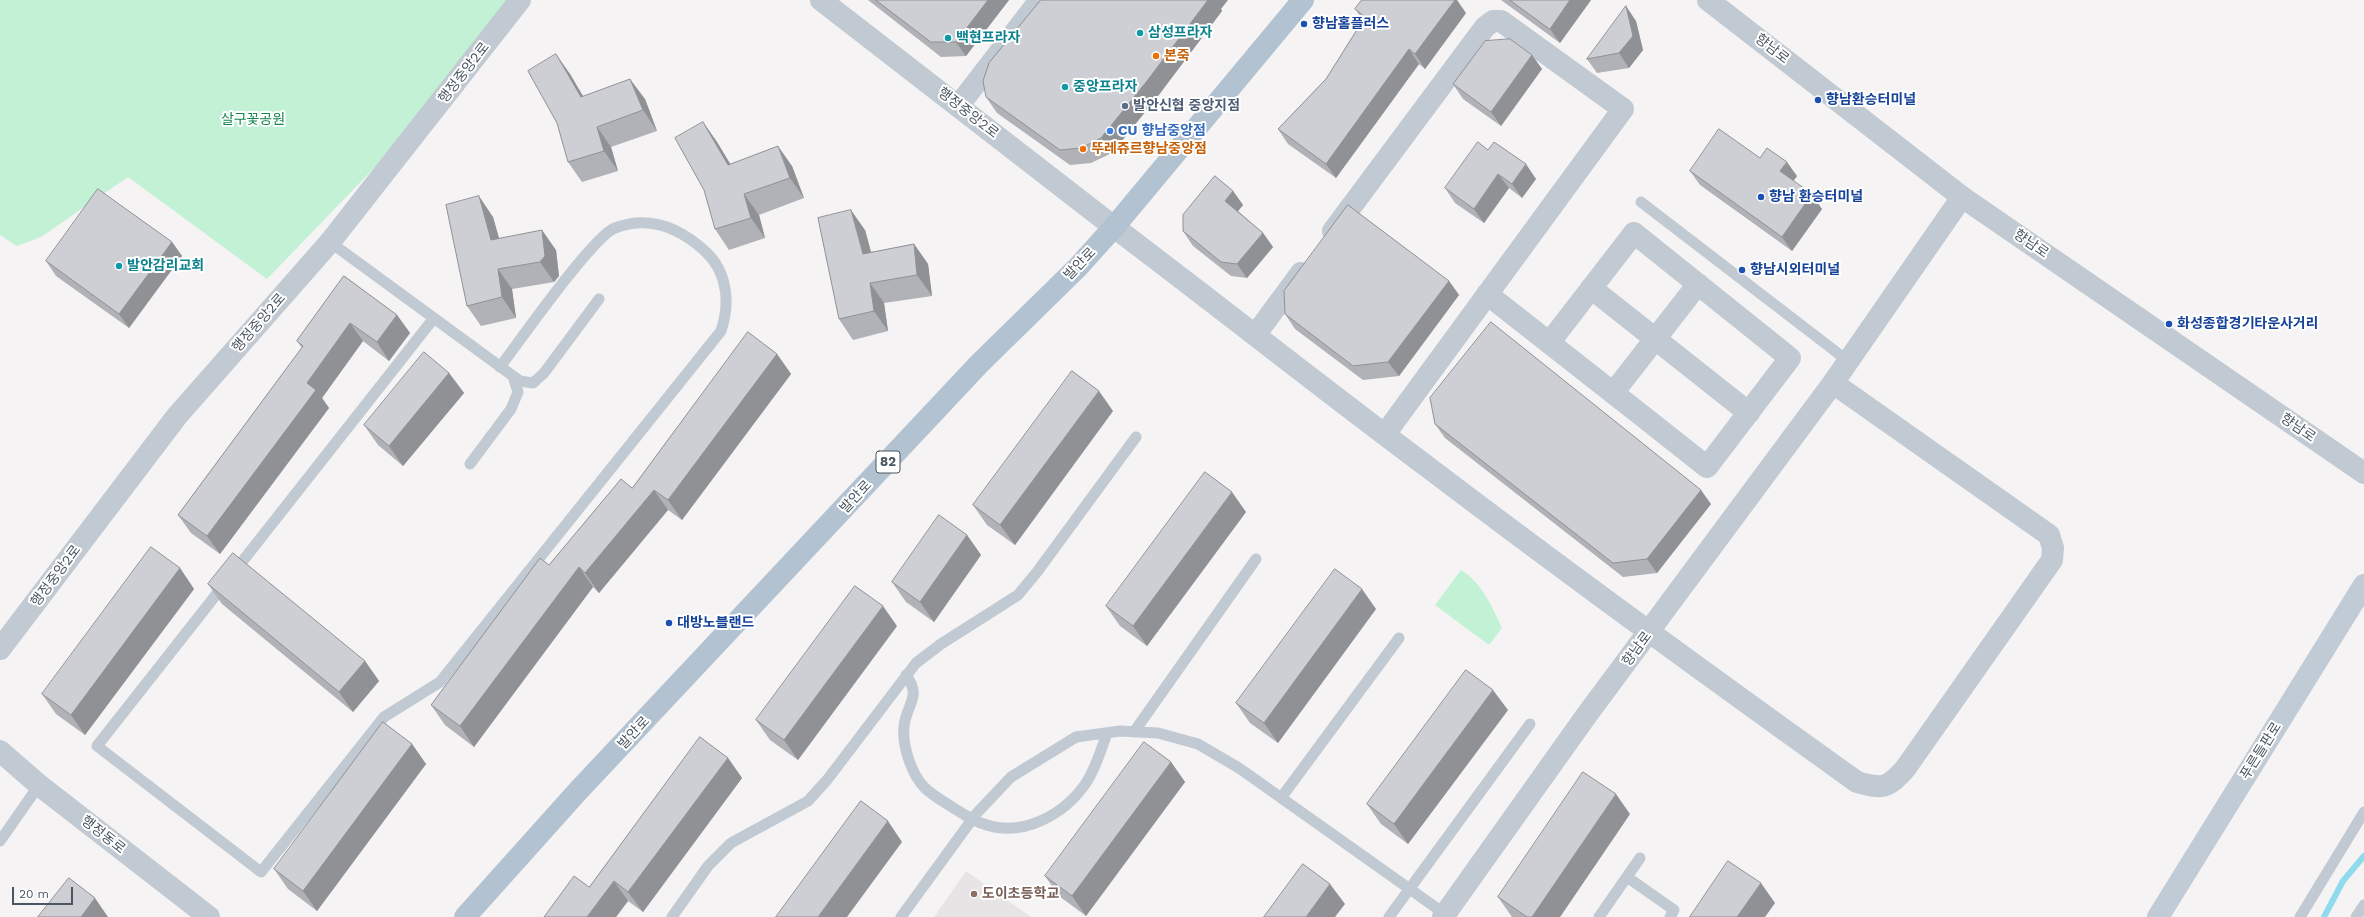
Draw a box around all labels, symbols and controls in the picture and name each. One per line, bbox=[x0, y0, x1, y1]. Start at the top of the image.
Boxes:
place label: 향남홈플러스 bbox=[1312, 16, 1389, 32]
marker: 향남홈플러스 bbox=[1299, 19, 1309, 29]
place label: 삼성프라자 bbox=[1148, 25, 1212, 41]
marker: 삼성프라자 bbox=[1135, 28, 1145, 38]
place label: 백현프라자 bbox=[956, 30, 1020, 46]
street label: 향남로 bbox=[1752, 30, 1792, 68]
marker: 백현프라자 bbox=[943, 33, 953, 43]
street label: 행정중앙2로 bbox=[435, 39, 493, 107]
place label: 본죽 bbox=[1164, 48, 1190, 64]
marker: 본죽 bbox=[1151, 51, 1161, 61]
place label: 중앙프라자 bbox=[1073, 79, 1137, 95]
marker: 중앙프라자 bbox=[1060, 82, 1070, 92]
street label: 행정중앙2로 bbox=[934, 84, 1002, 142]
place label: 향남환승터미널 bbox=[1826, 92, 1916, 108]
marker: 향남환승터미널 bbox=[1813, 95, 1823, 105]
place label: 발안신협 중앙지점 bbox=[1133, 98, 1240, 114]
marker: 발안신협 중앙지점 bbox=[1120, 101, 1130, 111]
park label: 살구꽃공원 bbox=[221, 112, 285, 128]
place label: CU 향남중앙점 bbox=[1118, 123, 1206, 139]
marker: CU 향남중앙점 bbox=[1105, 126, 1115, 136]
place label: 뚜레쥬르향남중앙점 bbox=[1091, 141, 1207, 157]
marker: 뚜레쥬르향남중앙점 bbox=[1078, 144, 1088, 154]
place label: 향남 환승터미널 bbox=[1769, 189, 1863, 205]
marker: 향남 환승터미널 bbox=[1756, 192, 1766, 202]
street label: 향남로 bbox=[2010, 226, 2052, 262]
street label: 발안로 bbox=[1061, 244, 1099, 284]
place label: 발안감리교회 bbox=[127, 258, 204, 274]
marker: 발안감리교회 bbox=[114, 261, 124, 271]
place label: 향남시외터미널 bbox=[1750, 262, 1840, 278]
marker: 향남시외터미널 bbox=[1737, 265, 1747, 275]
street label: 행정중앙2로 bbox=[229, 290, 289, 356]
place label: 화성종합경기타운사거리 bbox=[2177, 316, 2319, 332]
marker: 화성종합경기타운사거리 bbox=[2164, 319, 2174, 329]
street label: 향남로 bbox=[2277, 410, 2319, 446]
road number: 82 bbox=[876, 451, 900, 473]
street label: 발안로 bbox=[837, 477, 875, 517]
street label: 행정중앙2로 bbox=[27, 542, 85, 610]
place label: 대방노블랜드 bbox=[677, 615, 754, 631]
marker: 대방노블랜드 bbox=[664, 618, 674, 628]
street label: 향남로 bbox=[1619, 629, 1655, 669]
street label: 발안로 bbox=[615, 713, 653, 753]
street label: 푸른들판로 bbox=[2237, 719, 2285, 783]
street label: 행정동로 bbox=[78, 813, 128, 857]
scale bar bbox=[14, 879, 75, 905]
place label: 도이초등학교 bbox=[982, 886, 1059, 902]
text: 20 m bbox=[19, 887, 49, 901]
marker: 도이초등학교 bbox=[969, 889, 979, 899]

